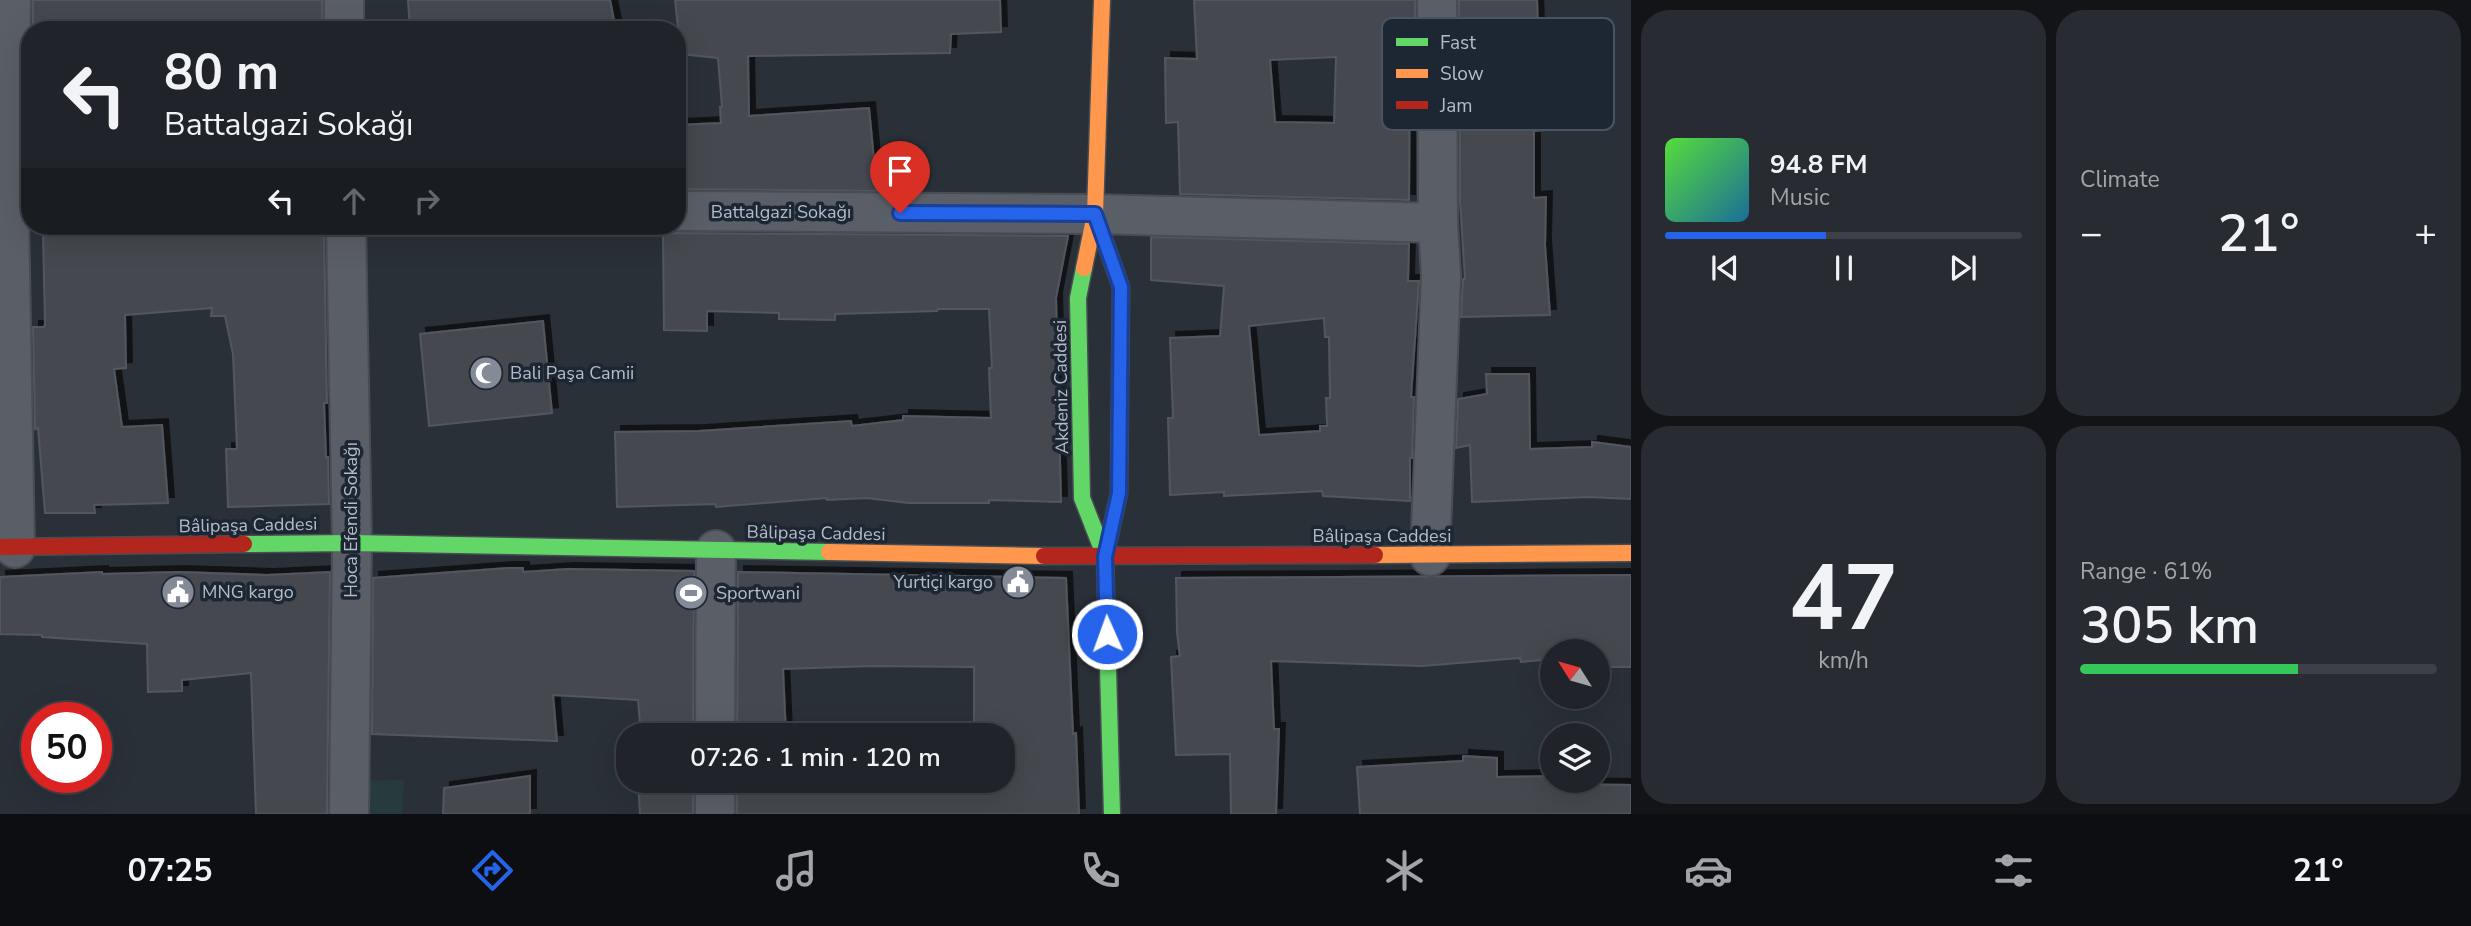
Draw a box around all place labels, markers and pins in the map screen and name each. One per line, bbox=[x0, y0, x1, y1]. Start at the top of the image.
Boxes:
pin bbox=[870, 141, 930, 213]
mosque icon: Bali Paşa Camii bbox=[467, 354, 505, 392]
place label: Bali Paşa Camii bbox=[510, 361, 634, 385]
public building icon: Yurtiçi kargo bbox=[999, 563, 1037, 601]
place label: Yurtiçi kargo bbox=[893, 570, 993, 594]
public building icon: MNG kargo bbox=[159, 573, 197, 611]
sports icon: Sportwani bbox=[672, 574, 710, 612]
place label: MNG kargo bbox=[202, 580, 294, 604]
place label: Sportwani bbox=[716, 581, 800, 605]

